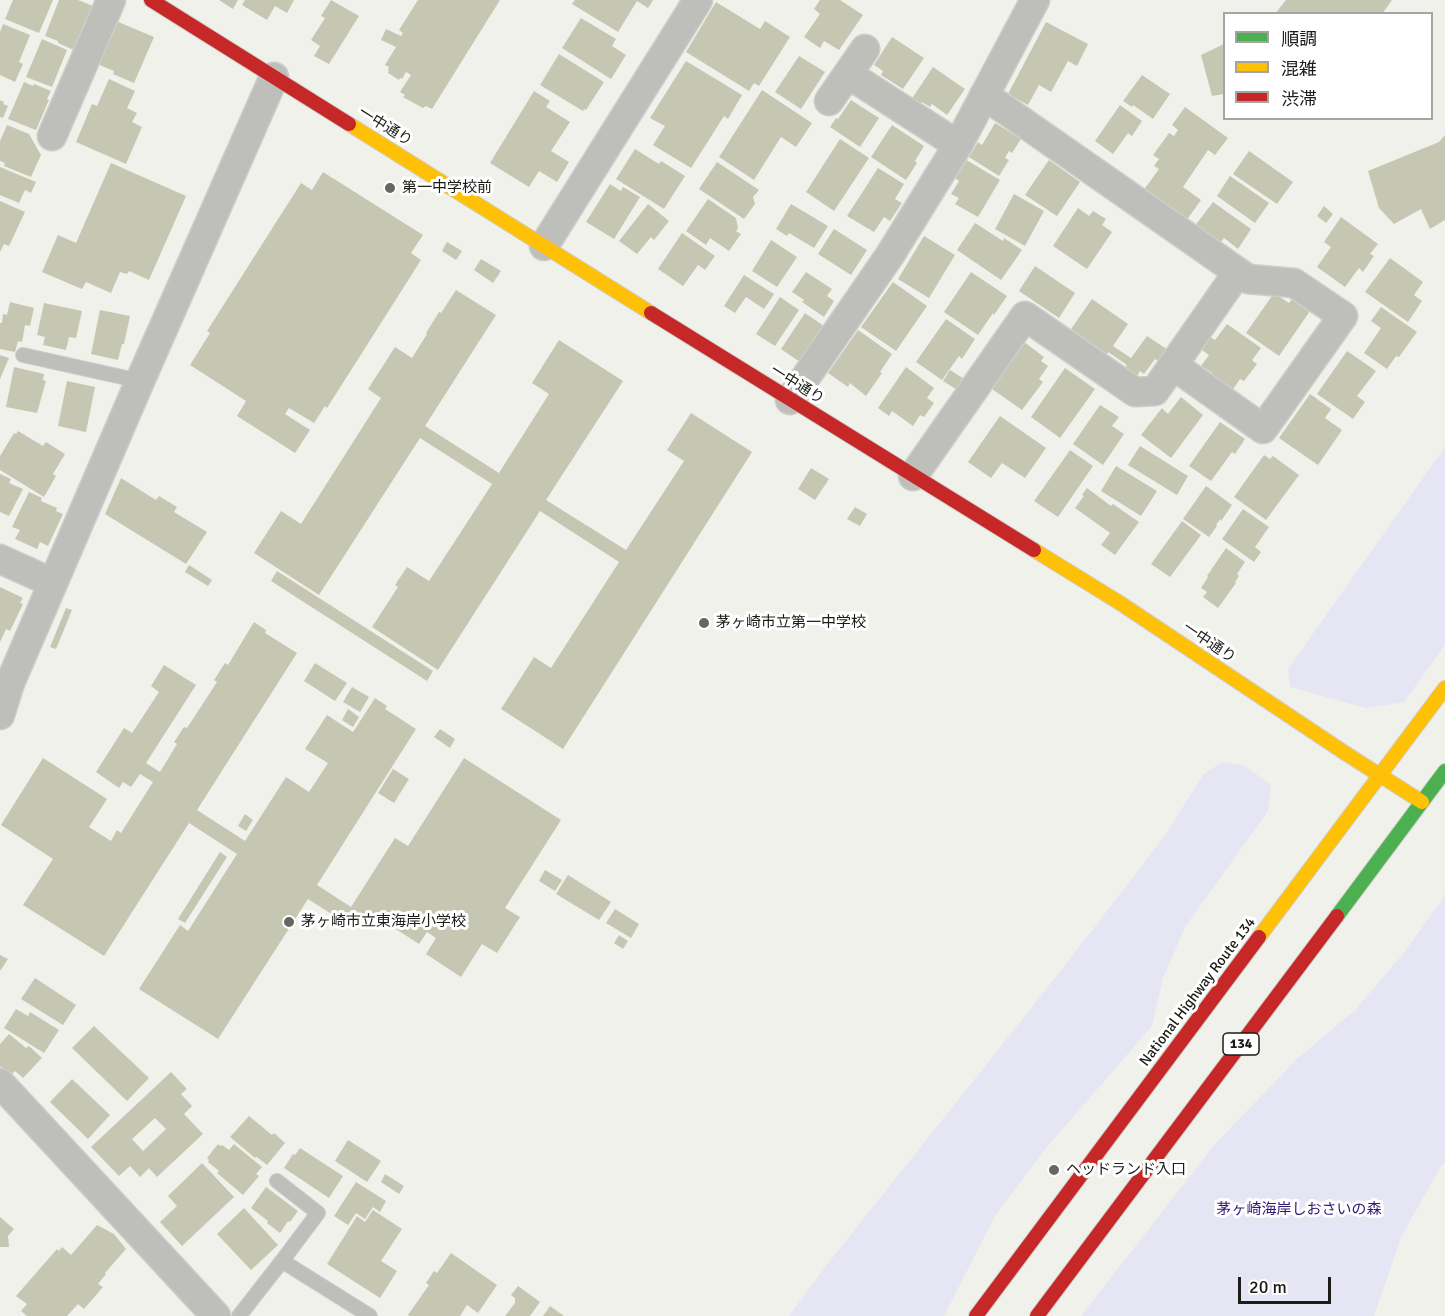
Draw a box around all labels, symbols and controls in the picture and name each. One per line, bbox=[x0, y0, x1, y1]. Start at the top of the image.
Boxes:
legend bbox=[1223, 12, 1433, 120]
text: 順調 bbox=[1281, 28, 1317, 50]
text: 混雑 bbox=[1281, 58, 1317, 80]
text: 渋滞 bbox=[1281, 88, 1317, 110]
street label: 一中通り bbox=[355, 103, 415, 151]
place label: 第一中学校前 bbox=[402, 179, 492, 197]
marker: 第一中学校前 bbox=[383, 181, 397, 195]
street label: 一中通り bbox=[767, 361, 827, 409]
place label: 茅ヶ崎市立第一中学校 bbox=[716, 614, 866, 632]
marker: 茅ヶ崎市立第一中学校 bbox=[697, 616, 711, 630]
street label: 一中通り bbox=[1179, 619, 1239, 667]
place label: 茅ヶ崎市立東海岸小学校 bbox=[301, 913, 466, 931]
street label: National Highway Route 134 bbox=[1136, 914, 1260, 1070]
marker: 茅ヶ崎市立東海岸小学校 bbox=[282, 915, 296, 929]
road number: 134 bbox=[1223, 1033, 1259, 1055]
place label: ヘッドランド入口 bbox=[1066, 1161, 1186, 1179]
marker: ヘッドランド入口 bbox=[1047, 1163, 1061, 1177]
park label: 茅ヶ崎海岸しおさいの森 bbox=[1217, 1201, 1381, 1219]
scale bar bbox=[1241, 1265, 1334, 1303]
text: 20 m bbox=[1249, 1276, 1287, 1298]

